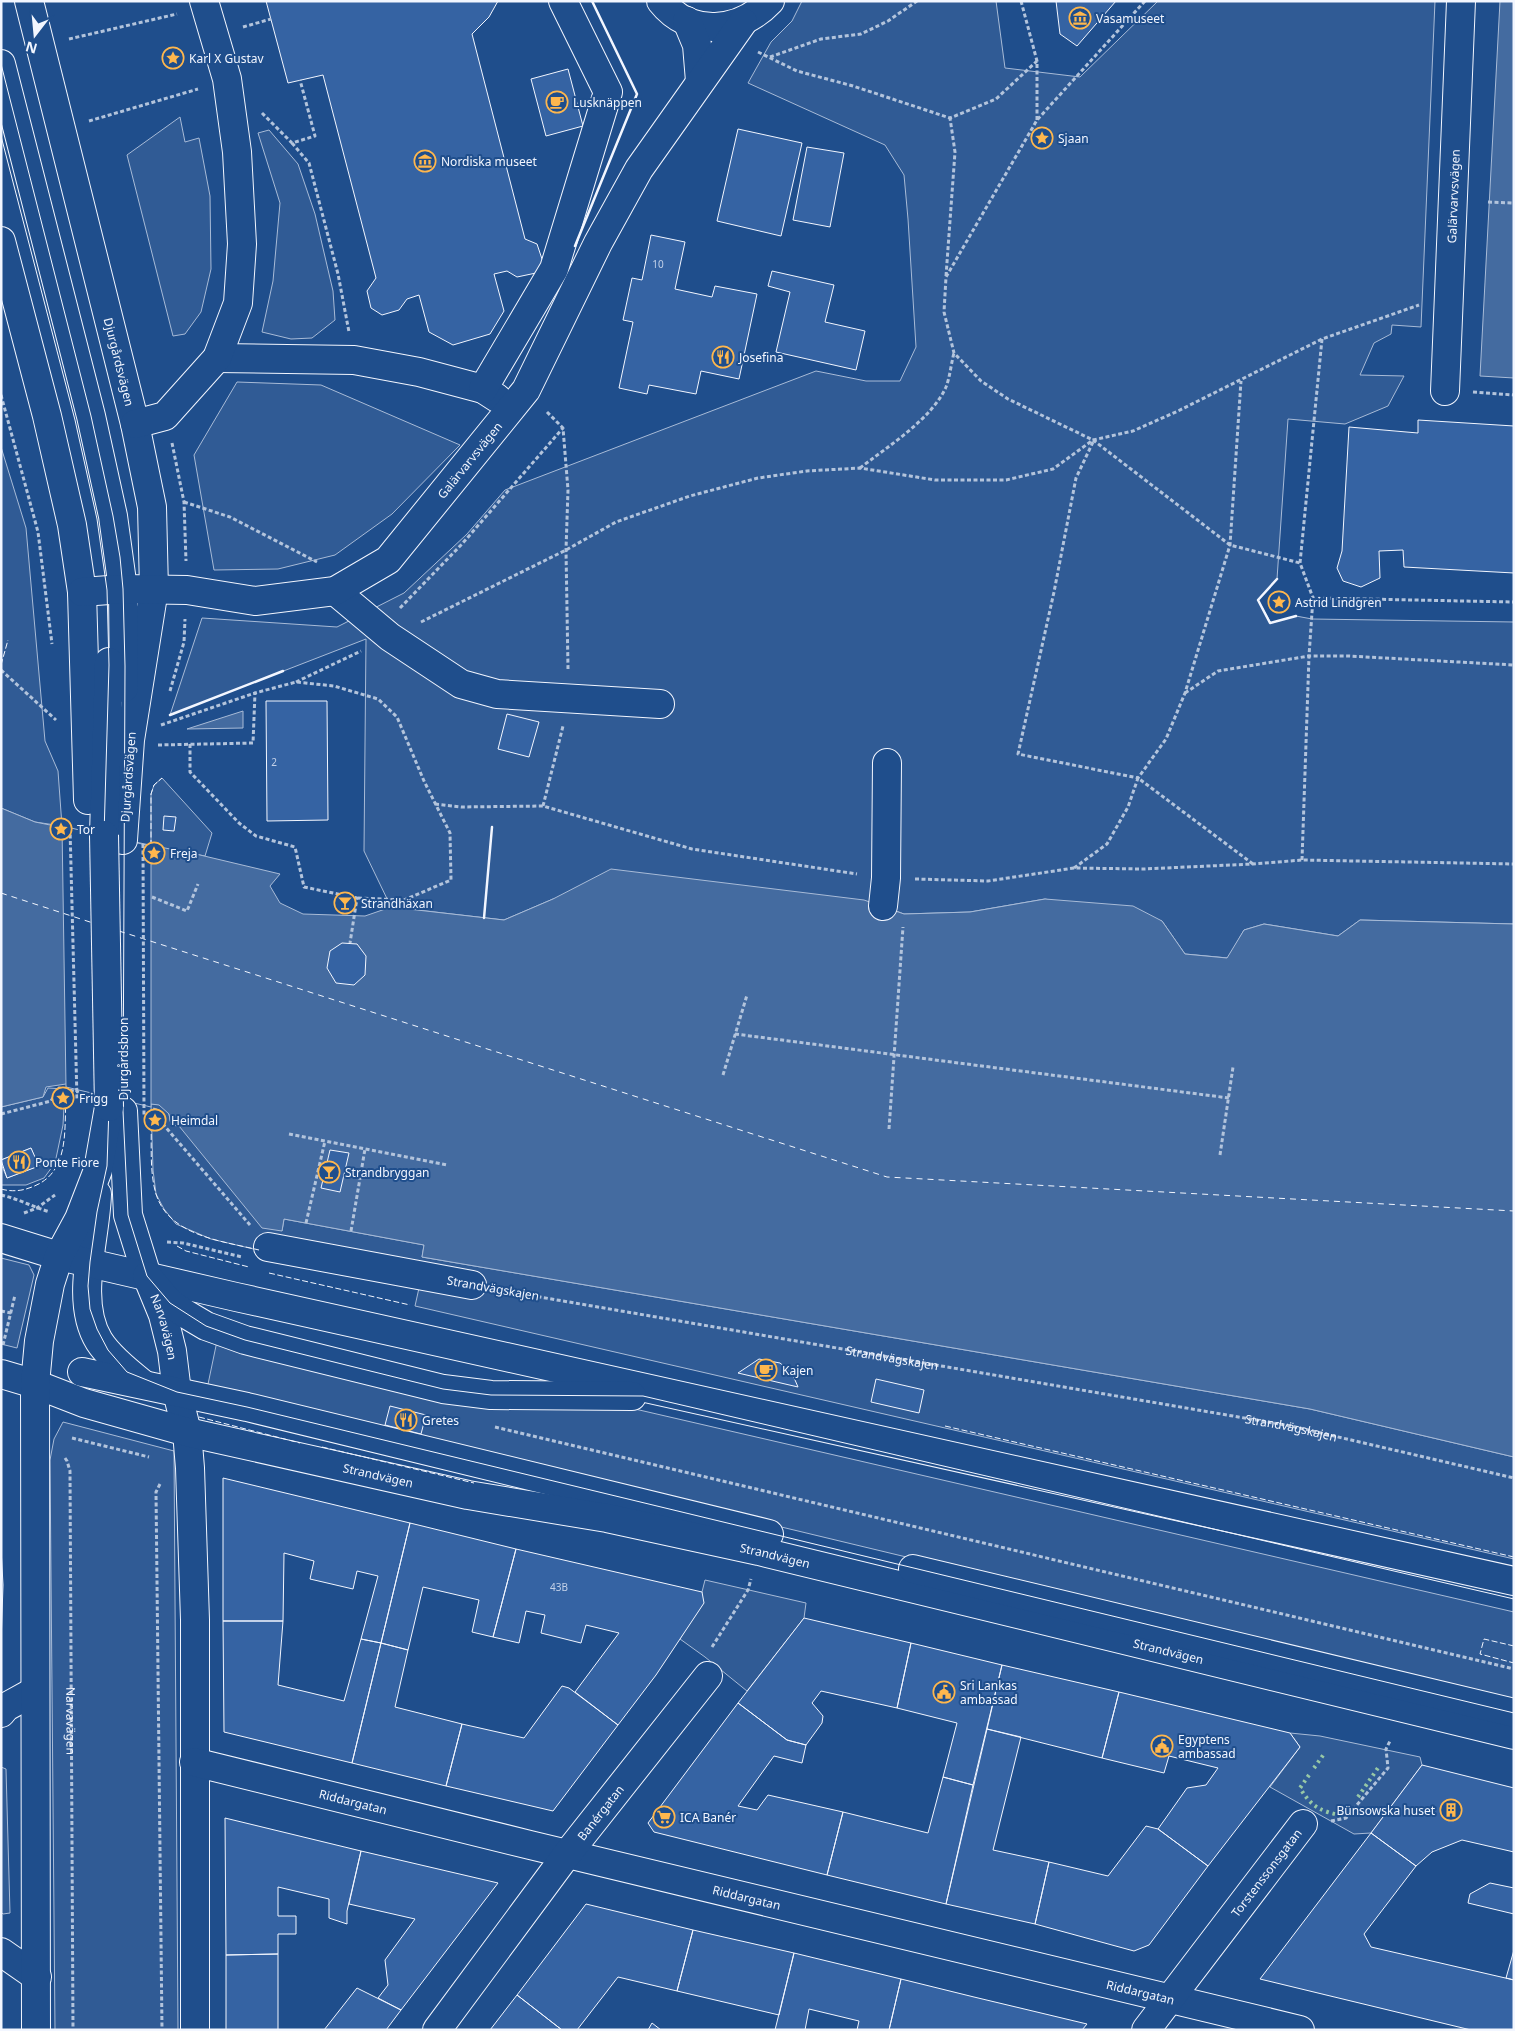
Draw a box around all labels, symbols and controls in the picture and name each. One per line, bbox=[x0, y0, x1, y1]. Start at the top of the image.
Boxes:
museum icon: Vasamuseet bbox=[1068, 6, 1092, 30]
north arrow bbox=[10, 10, 60, 60]
place label: Vasamuseet bbox=[1096, 10, 1165, 27]
text: N bbox=[23, 37, 39, 59]
place icon: Karl X Gustav bbox=[161, 46, 185, 70]
place label: Karl X Gustav bbox=[189, 50, 264, 67]
cafe icon: Lusknäppen bbox=[545, 90, 569, 114]
place label: Lusknäppen bbox=[573, 94, 642, 111]
place icon: Sjaan bbox=[1030, 126, 1054, 150]
place label: Sjaan bbox=[1058, 130, 1089, 147]
museum icon: Nordiska museet bbox=[413, 149, 437, 173]
street label: Galärvarvsvägen bbox=[1443, 149, 1463, 244]
place label: Nordiska museet bbox=[441, 153, 538, 170]
house number: 10 bbox=[652, 257, 664, 271]
street label: Djurgårdsvägen bbox=[100, 316, 139, 408]
restaurant icon: Josefina bbox=[711, 345, 735, 369]
place label: Josefina bbox=[738, 349, 783, 366]
street label: Galärvarvsvägen bbox=[433, 418, 506, 502]
place icon: Astrid Lindgren bbox=[1267, 590, 1291, 614]
place label: Astrid Lindgren bbox=[1295, 594, 1382, 611]
street label: Djurgårdsvägen bbox=[116, 731, 140, 823]
house number: 2 bbox=[271, 755, 277, 769]
place icon: Tor bbox=[49, 817, 73, 841]
place label: Tor bbox=[77, 821, 95, 838]
place icon: Freja bbox=[142, 841, 166, 865]
place label: Freja bbox=[170, 845, 198, 862]
bar icon: Strandhäxan bbox=[333, 891, 357, 915]
place label: Strandhäxan bbox=[361, 895, 433, 912]
street label: Djurgårdsbron bbox=[115, 1018, 132, 1100]
place icon: Frigg bbox=[51, 1086, 75, 1110]
place label: Frigg bbox=[79, 1090, 108, 1107]
place icon: Heimdal bbox=[143, 1108, 167, 1132]
place label: Heimdal bbox=[171, 1112, 218, 1129]
restaurant icon: Ponte Fiore bbox=[7, 1150, 31, 1174]
place label: Ponte Fiore bbox=[35, 1154, 99, 1171]
bar icon: Strandbryggan bbox=[317, 1160, 341, 1184]
place label: Strandbryggan bbox=[345, 1164, 430, 1181]
street label: Strandvägskajen bbox=[445, 1272, 541, 1304]
street label: Narvavägen bbox=[147, 1291, 182, 1361]
street label: Strandvägskajen bbox=[845, 1341, 940, 1374]
cafe icon: Kajen bbox=[754, 1358, 778, 1382]
place label: Kajen bbox=[782, 1362, 813, 1379]
restaurant icon: Gretes bbox=[394, 1408, 418, 1432]
street label: Strandvägskajen bbox=[1244, 1410, 1339, 1445]
place label: Gretes bbox=[422, 1412, 459, 1429]
street label: Strandvägen bbox=[341, 1459, 415, 1491]
street label: Strandvägen bbox=[738, 1539, 812, 1572]
house number: 43B bbox=[550, 1580, 568, 1594]
street label: Strandvägen bbox=[1132, 1634, 1205, 1668]
place label: Sri Lankas ambassad bbox=[960, 1677, 1018, 1708]
public building icon: Sri Lankas ambassad bbox=[932, 1680, 956, 1704]
street label: Narvavägen bbox=[63, 1687, 80, 1755]
place label: Egyptens ambassad bbox=[1178, 1731, 1236, 1762]
public building icon: Egyptens ambassad bbox=[1150, 1734, 1174, 1758]
street label: Banérgatan bbox=[573, 1781, 627, 1844]
street label: Riddargatan bbox=[317, 1785, 389, 1818]
building icon: Bünsowska huset bbox=[1439, 1798, 1463, 1822]
place label: Bünsowska huset bbox=[1336, 1802, 1436, 1819]
supermarket icon: ICA Banér bbox=[652, 1805, 676, 1829]
place label: ICA Banér bbox=[680, 1809, 736, 1826]
street label: Torstenssonsgatan bbox=[1227, 1825, 1305, 1920]
street label: Riddargatan bbox=[711, 1881, 783, 1913]
street label: Riddargatan bbox=[1105, 1975, 1176, 2008]

